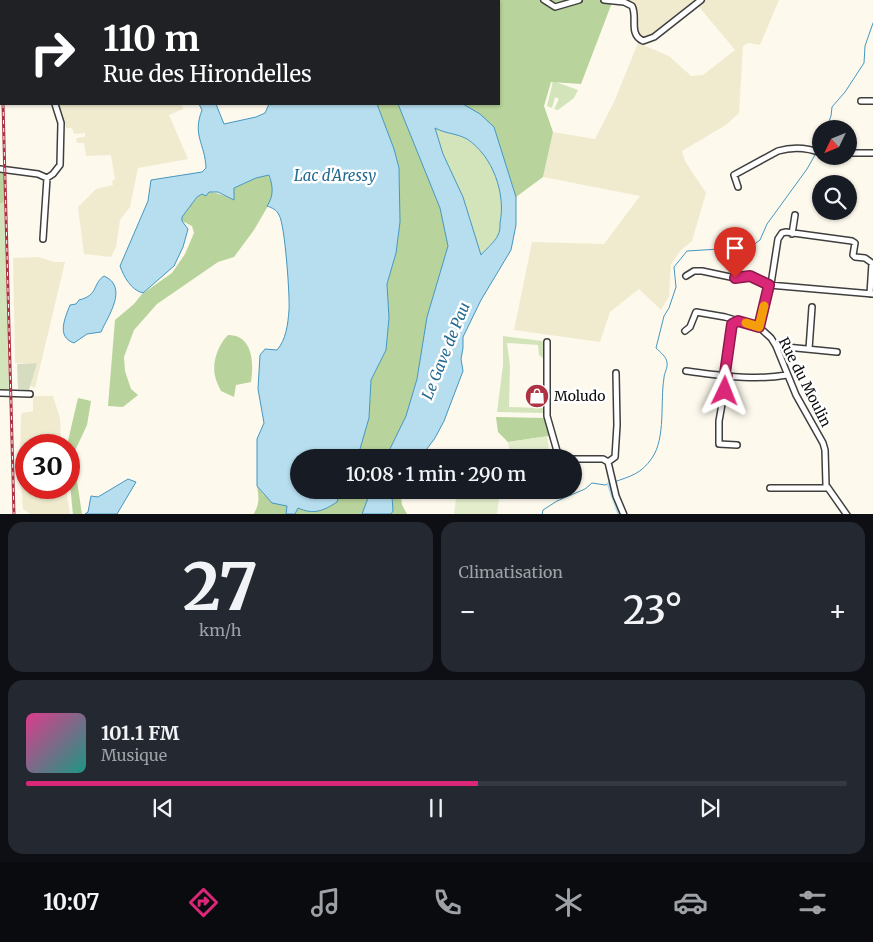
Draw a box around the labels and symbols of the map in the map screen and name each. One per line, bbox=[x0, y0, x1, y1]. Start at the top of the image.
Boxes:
north arrow bbox=[812, 120, 858, 165]
water label: Lac d'Aressy bbox=[294, 166, 376, 185]
pin bbox=[714, 227, 756, 278]
water label: Le Gave de Pau bbox=[417, 299, 474, 402]
street label: Rue du Moulin bbox=[775, 334, 835, 430]
position arrow bbox=[698, 364, 750, 416]
shop icon: Moludo bbox=[524, 383, 550, 409]
place label: Moludo bbox=[554, 387, 605, 405]
speed limit sign: 30 bbox=[15, 434, 80, 499]

